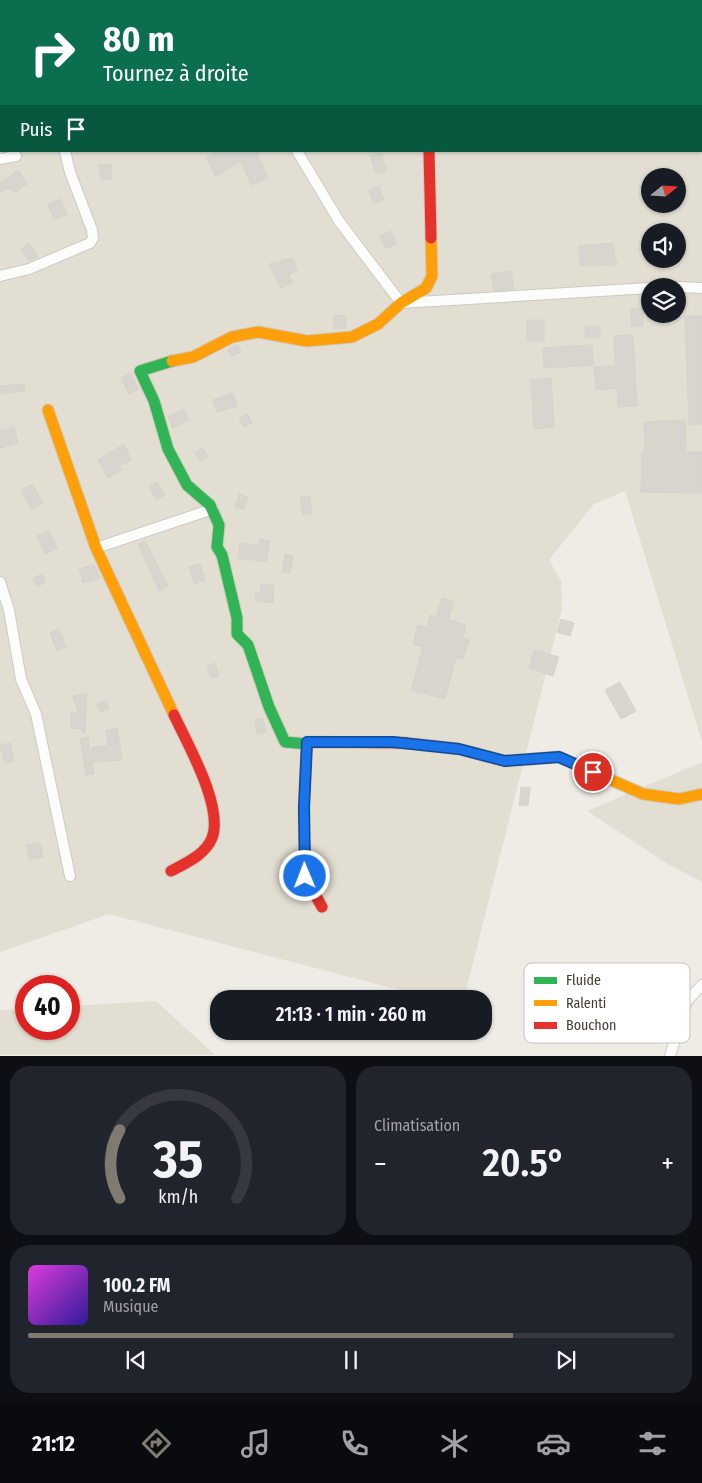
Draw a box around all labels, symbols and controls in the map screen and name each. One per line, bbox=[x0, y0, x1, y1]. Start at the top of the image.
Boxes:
text: 80 m bbox=[103, 18, 175, 60]
icon: right bbox=[20, 20, 85, 85]
text: Tournez à droite bbox=[103, 60, 249, 87]
icon: arrive bbox=[62, 115, 90, 143]
text: Puis bbox=[20, 118, 52, 141]
north arrow bbox=[641, 168, 686, 212]
map controls bbox=[641, 168, 686, 323]
button: sound bbox=[641, 223, 686, 268]
button: layers bbox=[641, 278, 686, 323]
pin bbox=[572, 751, 614, 793]
icon: arrive bbox=[579, 758, 607, 786]
position arrow bbox=[278, 849, 330, 901]
legend bbox=[524, 963, 690, 1043]
text: Fluide bbox=[566, 972, 601, 989]
speed limit sign: 40 bbox=[15, 975, 80, 1040]
text: Ralenti bbox=[566, 995, 606, 1012]
text: 21:13 · 1 min · 260 m bbox=[276, 1003, 426, 1026]
text: Bouchon bbox=[566, 1017, 616, 1034]
text: Climatisation bbox=[374, 1116, 460, 1135]
text: 35 bbox=[152, 1128, 203, 1191]
text: 20.5° bbox=[483, 1140, 565, 1186]
text: − bbox=[374, 1147, 387, 1180]
text: + bbox=[661, 1147, 674, 1180]
text: km/h bbox=[158, 1186, 198, 1208]
text: 100.2 FM bbox=[103, 1274, 170, 1297]
text: Musique bbox=[103, 1297, 158, 1316]
icon: previous bbox=[122, 1346, 150, 1374]
icon: pause bbox=[337, 1346, 365, 1374]
icon: next bbox=[552, 1346, 580, 1374]
icon: directions bbox=[139, 1426, 174, 1461]
icon: music bbox=[238, 1426, 273, 1461]
icon: phone bbox=[337, 1426, 372, 1461]
icon: climate bbox=[437, 1426, 472, 1461]
icon: car bbox=[536, 1426, 571, 1461]
icon: filters bbox=[635, 1426, 670, 1461]
text: 21:12 bbox=[32, 1430, 75, 1457]

